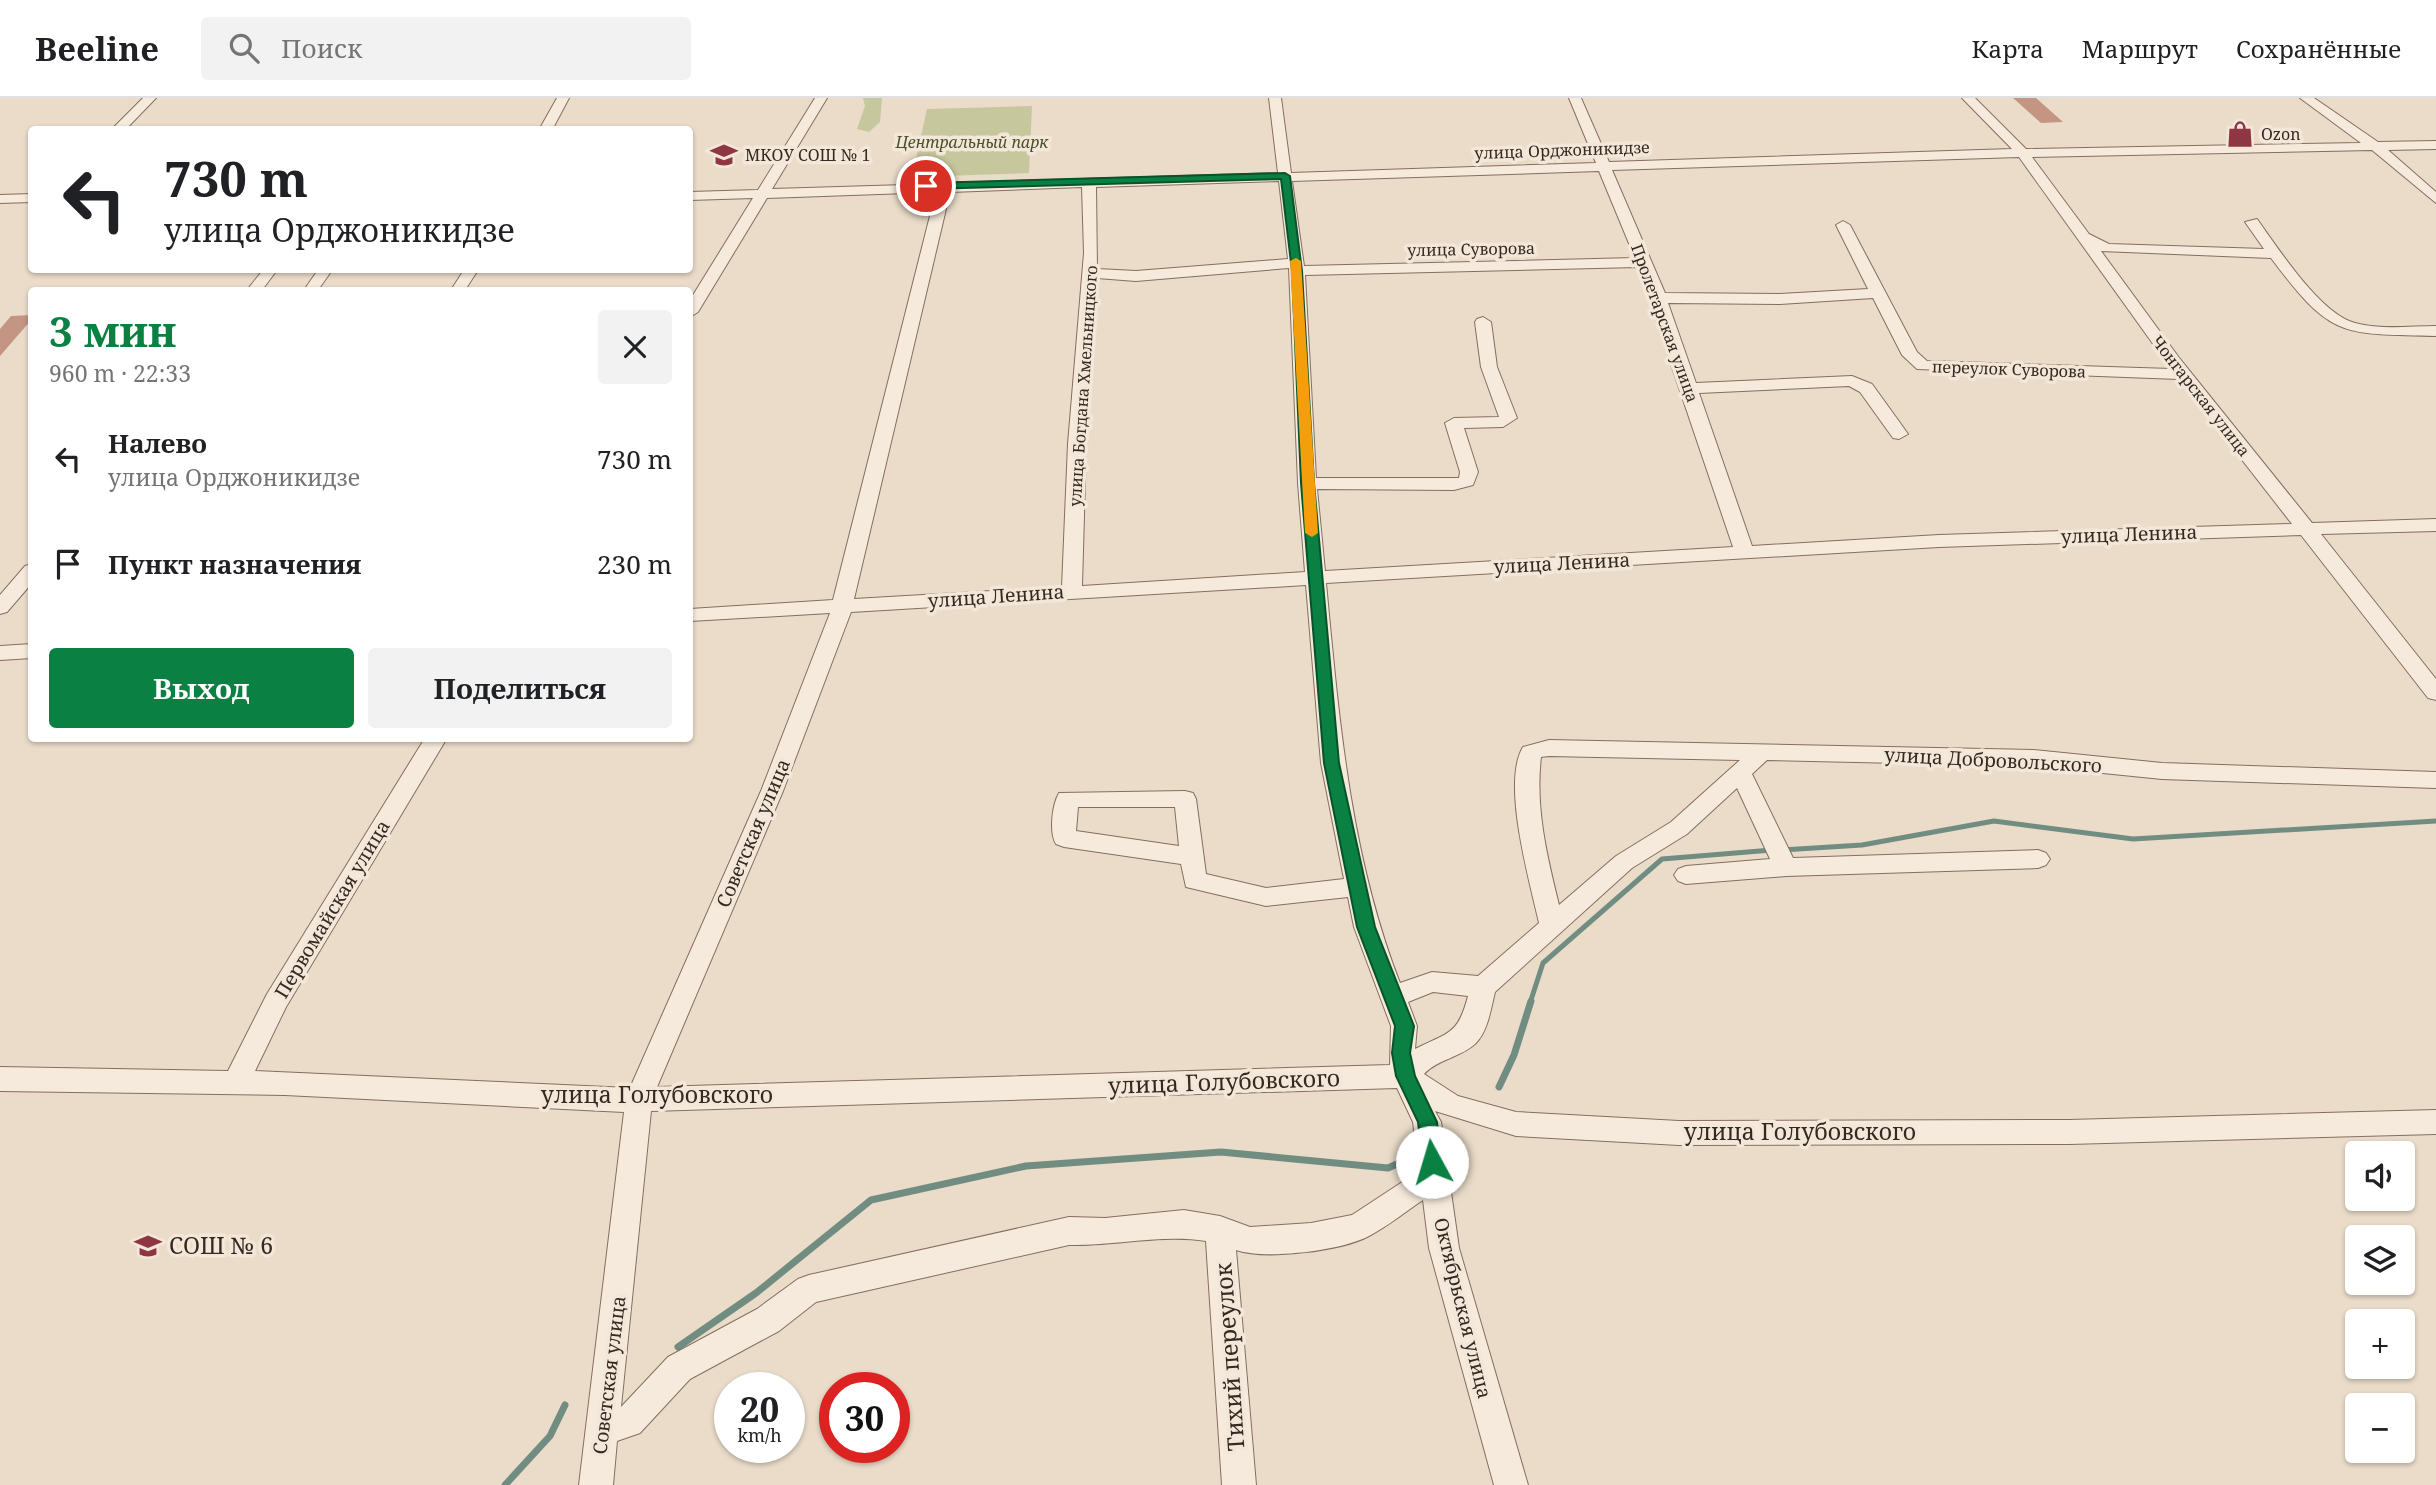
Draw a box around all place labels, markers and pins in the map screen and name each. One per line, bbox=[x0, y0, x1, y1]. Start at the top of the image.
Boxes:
shop icon: Ozon bbox=[2225, 119, 2255, 149]
place label: Ozon bbox=[2261, 123, 2301, 145]
school or university icon: МКОУ СОШ № 1 bbox=[709, 140, 739, 170]
place label: МКОУ СОШ № 1 bbox=[745, 144, 870, 166]
pin bbox=[896, 156, 956, 216]
place label: СОШ № 6 bbox=[169, 1229, 273, 1261]
school or university icon: СОШ № 6 bbox=[133, 1231, 163, 1261]

